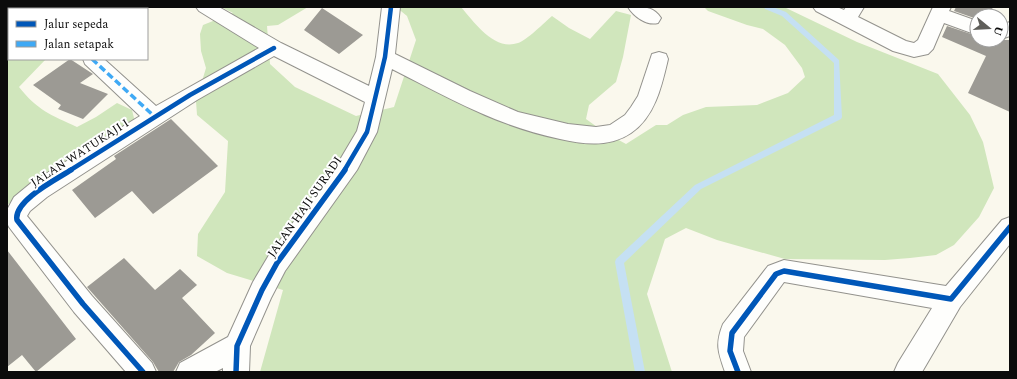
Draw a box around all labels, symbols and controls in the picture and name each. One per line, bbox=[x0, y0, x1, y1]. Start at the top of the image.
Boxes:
legend bbox=[8, 8, 148, 60]
north arrow bbox=[969, 8, 1009, 48]
text: Jalur sepeda bbox=[44, 15, 109, 34]
text: U bbox=[989, 24, 1008, 38]
text: Jalan setapak bbox=[44, 35, 114, 54]
street label: JALAN WATUKAJI I bbox=[27, 114, 133, 192]
street label: JALAN HAJI SURADI bbox=[263, 152, 347, 262]

